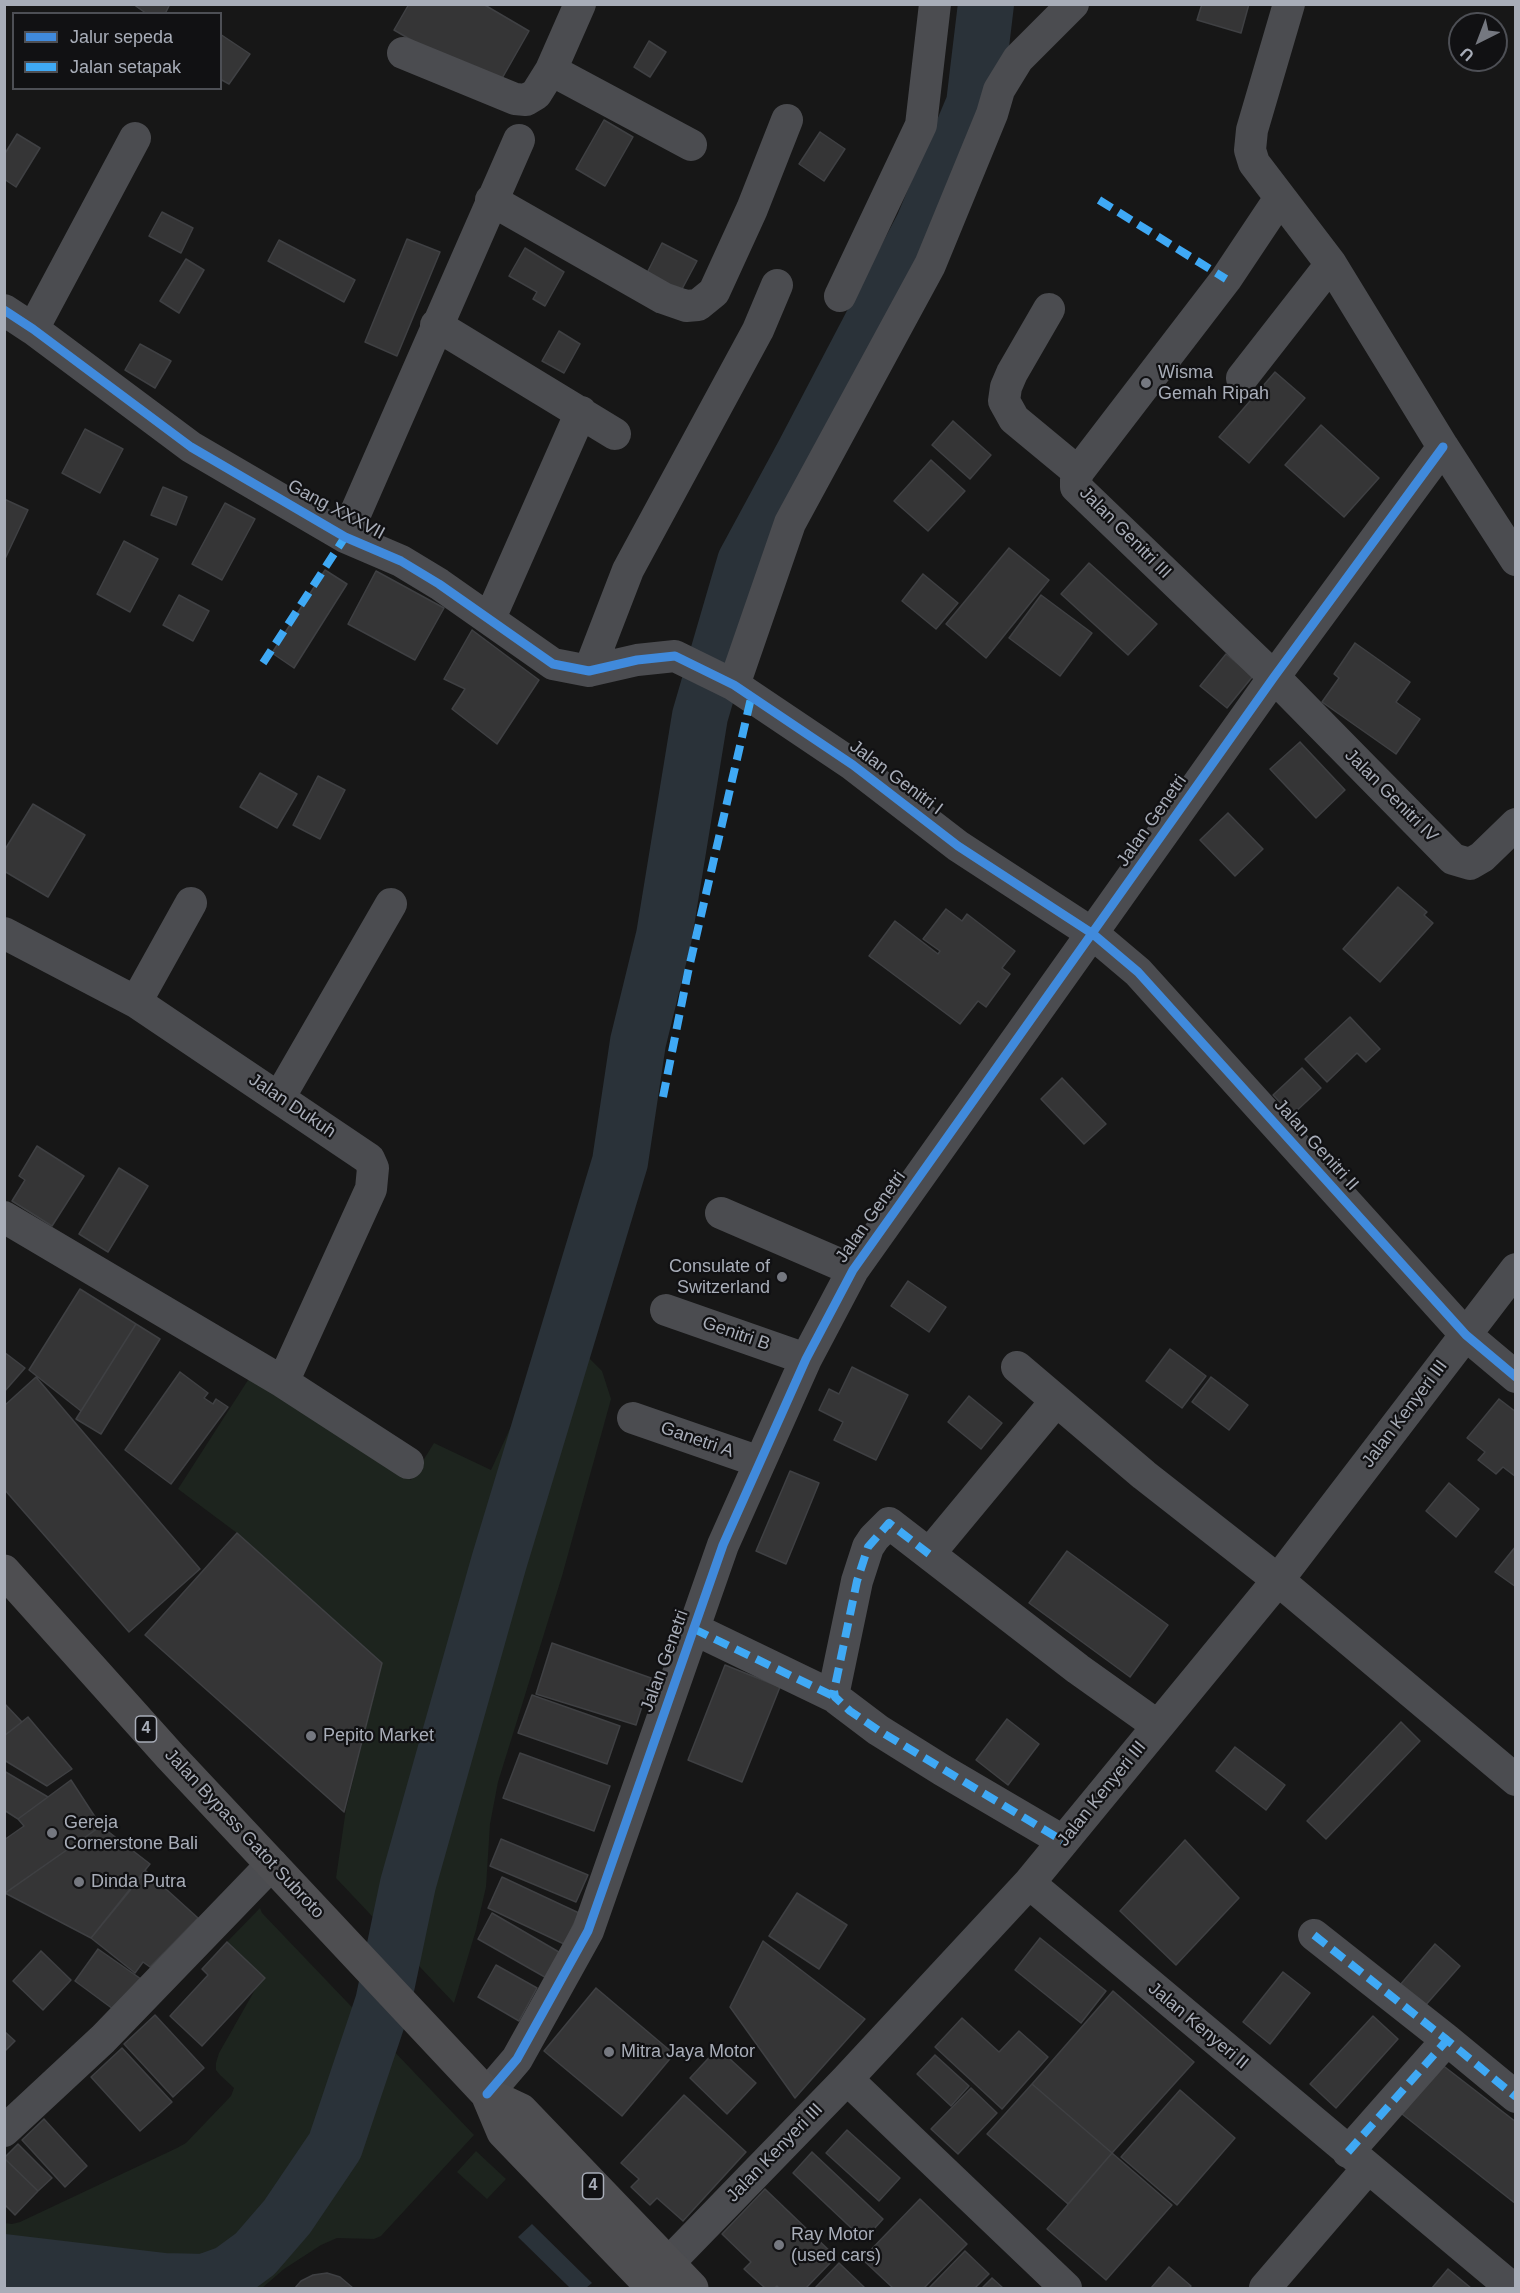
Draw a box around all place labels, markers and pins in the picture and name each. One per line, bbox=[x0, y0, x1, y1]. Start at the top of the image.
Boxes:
place label: Wisma Gemah Ripah bbox=[1158, 362, 1269, 404]
marker: Wisma Gemah Ripah bbox=[1139, 376, 1153, 390]
place label: Consulate of Switzerland bbox=[669, 1256, 770, 1298]
marker: Consulate of Switzerland bbox=[775, 1270, 789, 1284]
place label: Pepito Market bbox=[323, 1725, 434, 1747]
marker: Pepito Market bbox=[304, 1729, 318, 1743]
place label: Gereja Cornerstone Bali bbox=[64, 1812, 198, 1854]
marker: Gereja Cornerstone Bali bbox=[45, 1826, 59, 1840]
place label: Dinda Putra bbox=[91, 1871, 186, 1893]
marker: Dinda Putra bbox=[72, 1875, 86, 1889]
place label: Mitra Jaya Motor bbox=[621, 2041, 755, 2063]
marker: Mitra Jaya Motor bbox=[602, 2045, 616, 2059]
place label: Ray Motor (used cars) bbox=[791, 2224, 881, 2266]
marker: Ray Motor (used cars) bbox=[772, 2238, 786, 2252]

